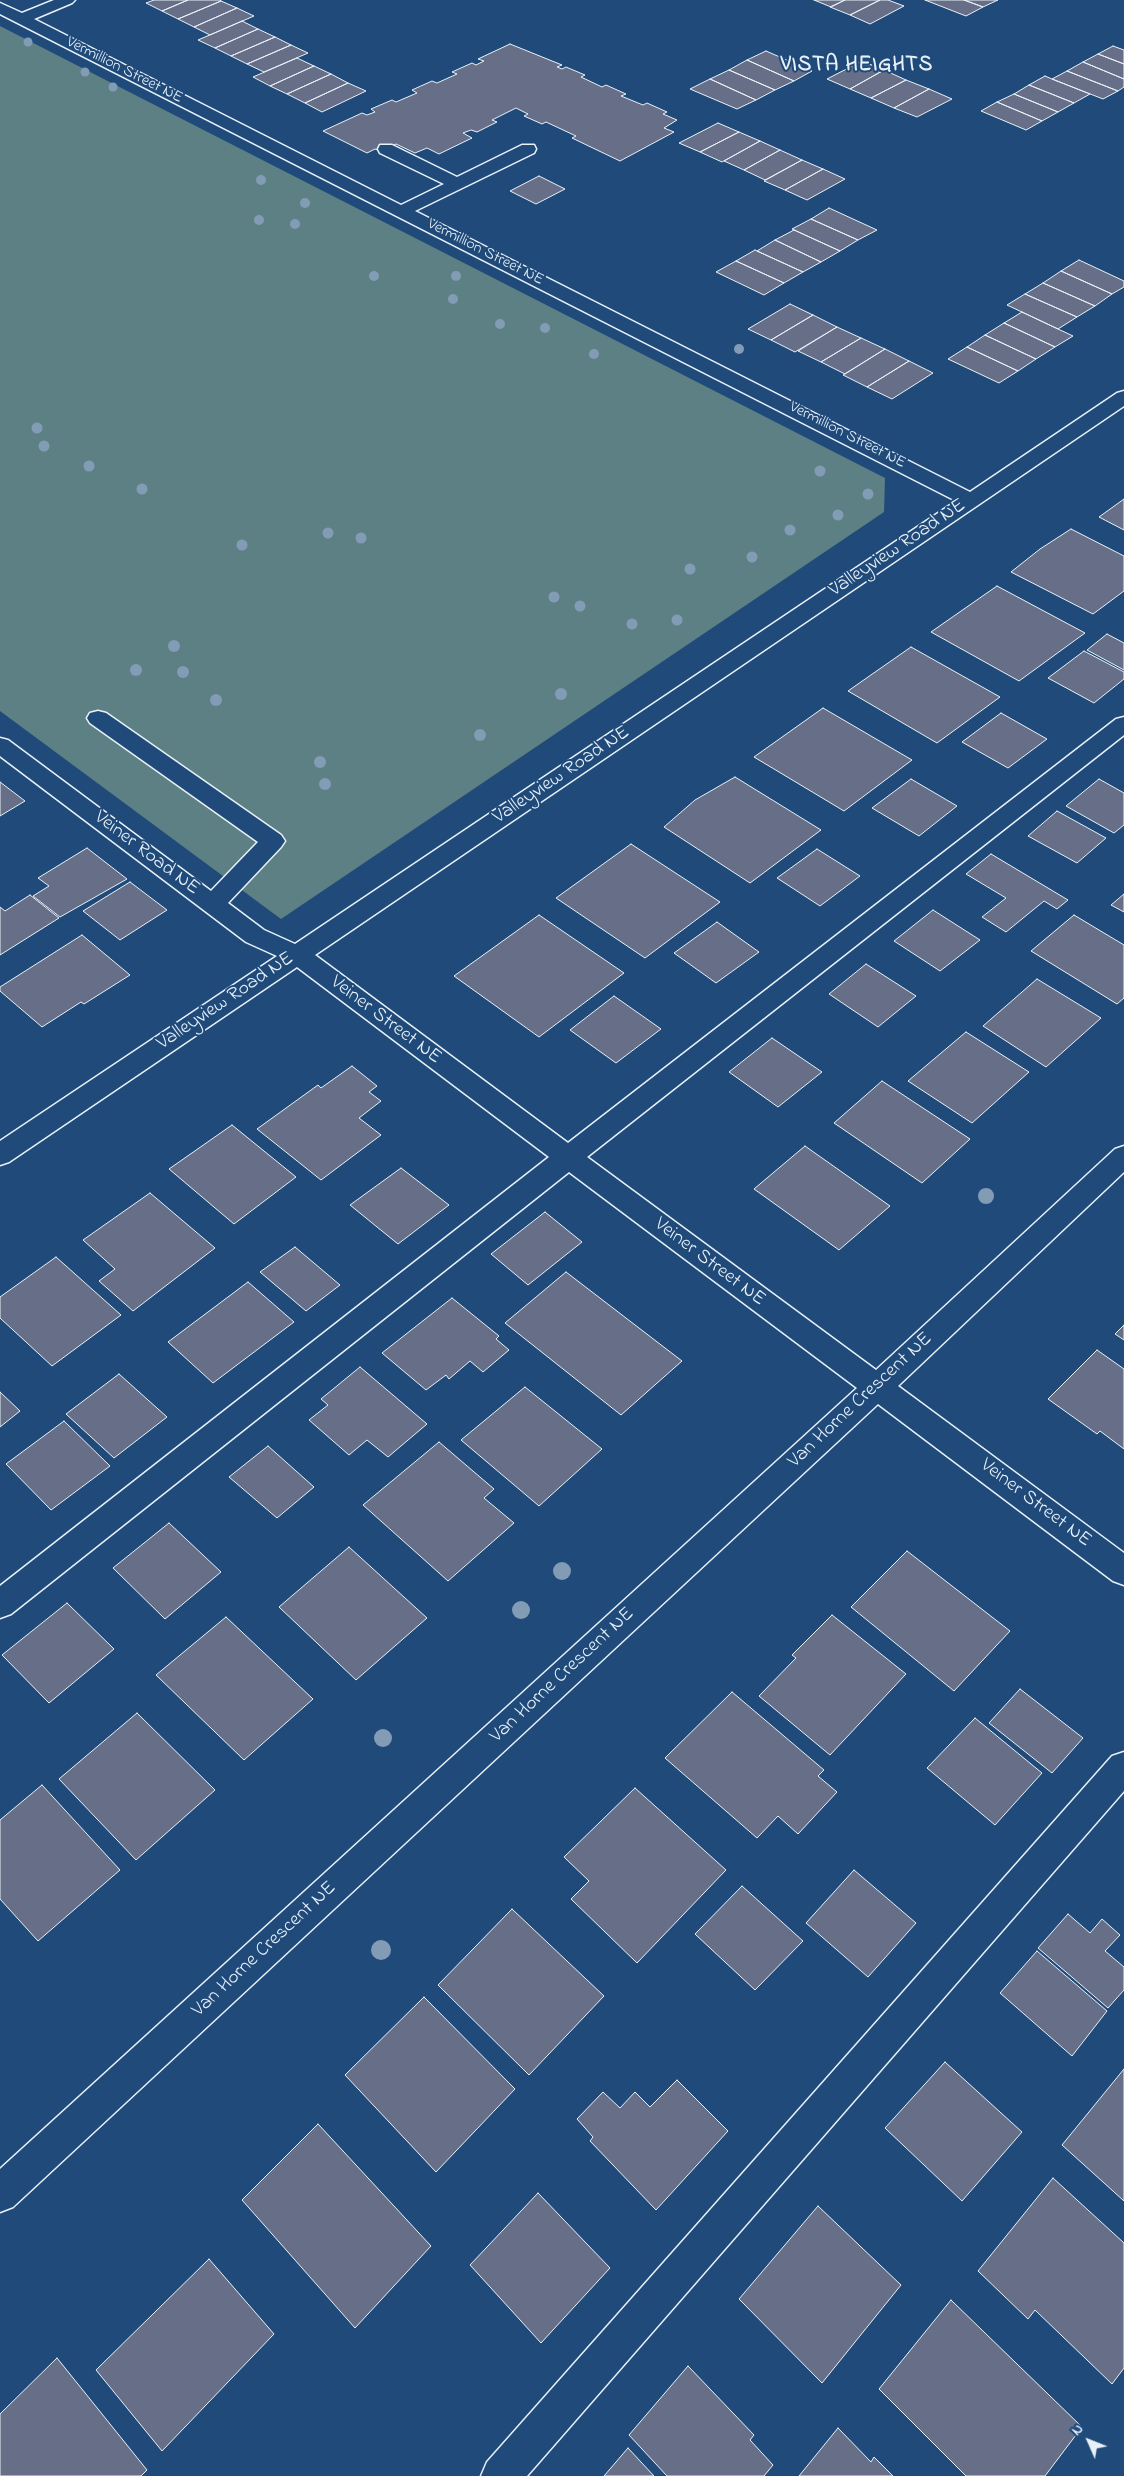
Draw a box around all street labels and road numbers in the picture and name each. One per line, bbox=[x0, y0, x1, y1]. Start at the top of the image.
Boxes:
street label: Vermillion Street NE bbox=[63, 33, 185, 109]
street label: Vermillion Street NE bbox=[424, 215, 546, 291]
street label: Vermillion Street NE bbox=[786, 398, 908, 474]
street label: Valleyview Road NE bbox=[825, 494, 971, 604]
street label: Valleyview Road NE bbox=[489, 721, 635, 831]
street label: Veiner Road NE bbox=[88, 806, 204, 902]
street label: Valleyview Road NE bbox=[153, 947, 299, 1057]
street label: Veiner Street NE bbox=[325, 971, 445, 1071]
street label: Veiner Street NE bbox=[649, 1213, 769, 1313]
street label: Van Horne Crescent NE bbox=[784, 1328, 938, 1474]
street label: Veiner Street NE bbox=[975, 1454, 1095, 1554]
street label: Van Horne Crescent NE bbox=[486, 1603, 640, 1749]
street label: Van Horne Crescent NE bbox=[188, 1877, 342, 2023]

